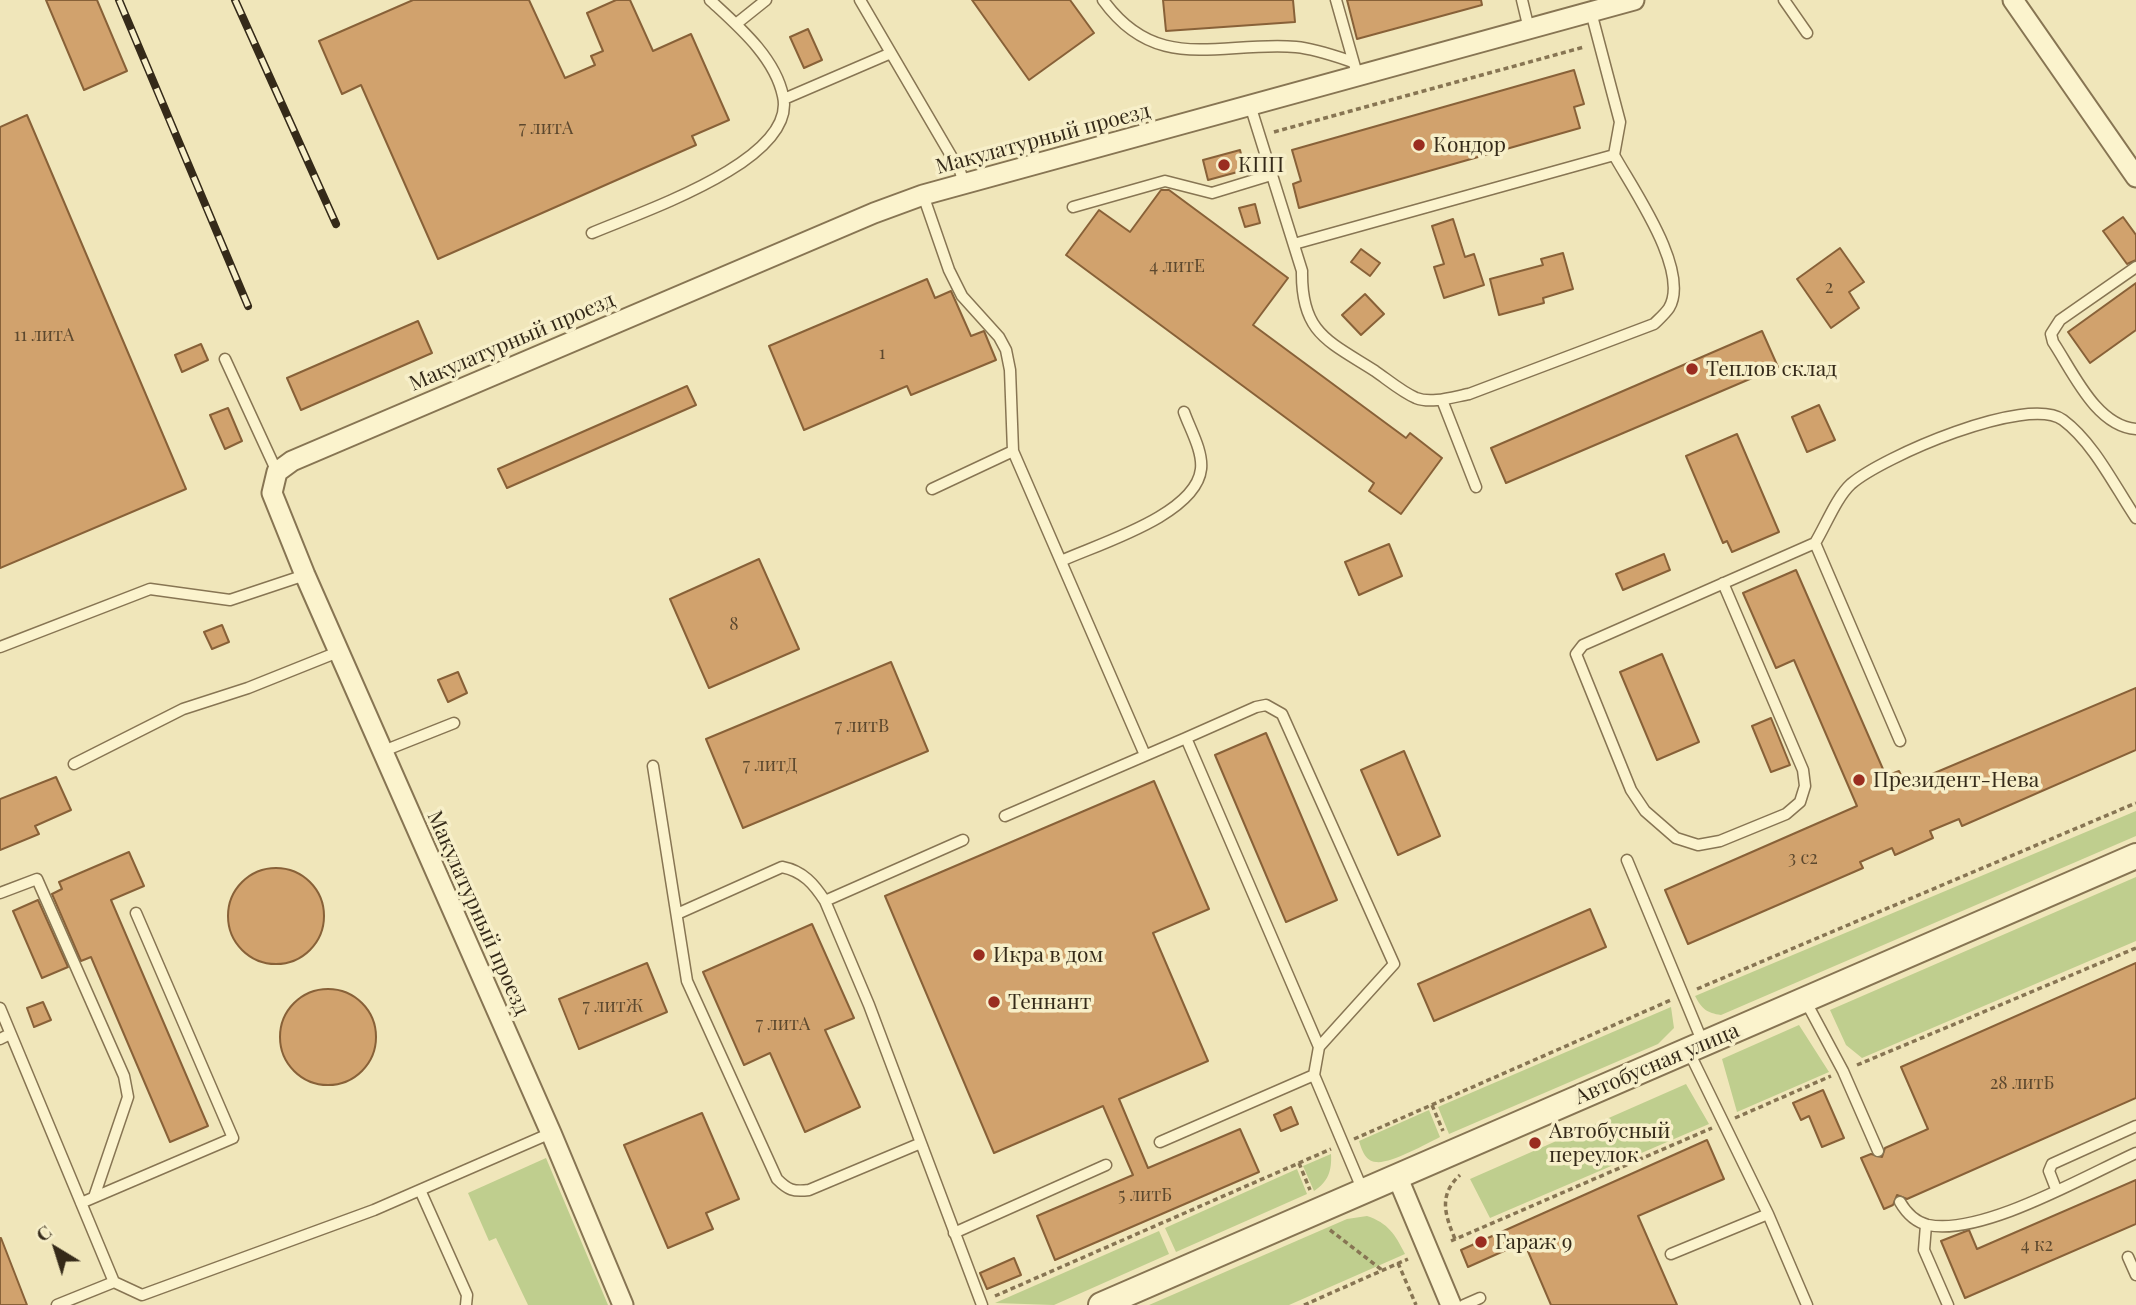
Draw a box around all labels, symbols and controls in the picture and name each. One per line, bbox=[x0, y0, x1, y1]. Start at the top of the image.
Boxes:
street label: Макулатурный проезд bbox=[933, 98, 1153, 180]
house number: 7 литА bbox=[519, 117, 573, 139]
place label: Кондор bbox=[1433, 132, 1506, 158]
marker: Кондор bbox=[1411, 137, 1427, 153]
place label: КПП bbox=[1238, 152, 1284, 178]
marker: КПП bbox=[1216, 157, 1232, 173]
house number: 4 литЕ bbox=[1149, 255, 1205, 277]
house number: 2 bbox=[1825, 276, 1833, 298]
street label: Макулатурный проезд bbox=[405, 287, 619, 397]
house number: 11 литА bbox=[14, 324, 74, 346]
house number: 1 bbox=[879, 342, 885, 364]
place label: Теплов склад bbox=[1706, 356, 1837, 382]
marker: Теплов склад bbox=[1684, 361, 1700, 377]
house number: 8 bbox=[729, 613, 739, 635]
house number: 7 литВ bbox=[835, 715, 889, 737]
house number: 7 литД bbox=[743, 754, 797, 776]
place label: Президент-Нева bbox=[1873, 767, 2039, 793]
marker: Президент-Нева bbox=[1851, 772, 1867, 788]
street label: Макулатурный проезд bbox=[422, 807, 534, 1019]
house number: 3 с2 bbox=[1788, 847, 1818, 869]
place label: Икра в дом bbox=[993, 942, 1103, 968]
marker: Икра в дом bbox=[971, 947, 987, 963]
place label: Теннант bbox=[1008, 989, 1091, 1015]
marker: Теннант bbox=[986, 994, 1002, 1010]
house number: 7 литЖ bbox=[583, 995, 643, 1017]
house number: 7 литА bbox=[756, 1013, 810, 1035]
street label: Автобусная улица bbox=[1571, 1018, 1743, 1110]
house number: 28 литБ bbox=[1990, 1072, 2054, 1094]
place label: Автобусный переулок bbox=[1549, 1118, 1670, 1168]
marker: Автобусный переулок bbox=[1527, 1135, 1543, 1151]
house number: 5 литБ bbox=[1118, 1184, 1172, 1206]
north arrow bbox=[21, 1214, 91, 1284]
text: С bbox=[30, 1218, 56, 1247]
place label: Гараж 9 bbox=[1495, 1229, 1572, 1255]
marker: Гараж 9 bbox=[1473, 1234, 1489, 1250]
house number: 4 к2 bbox=[2021, 1234, 2053, 1256]

